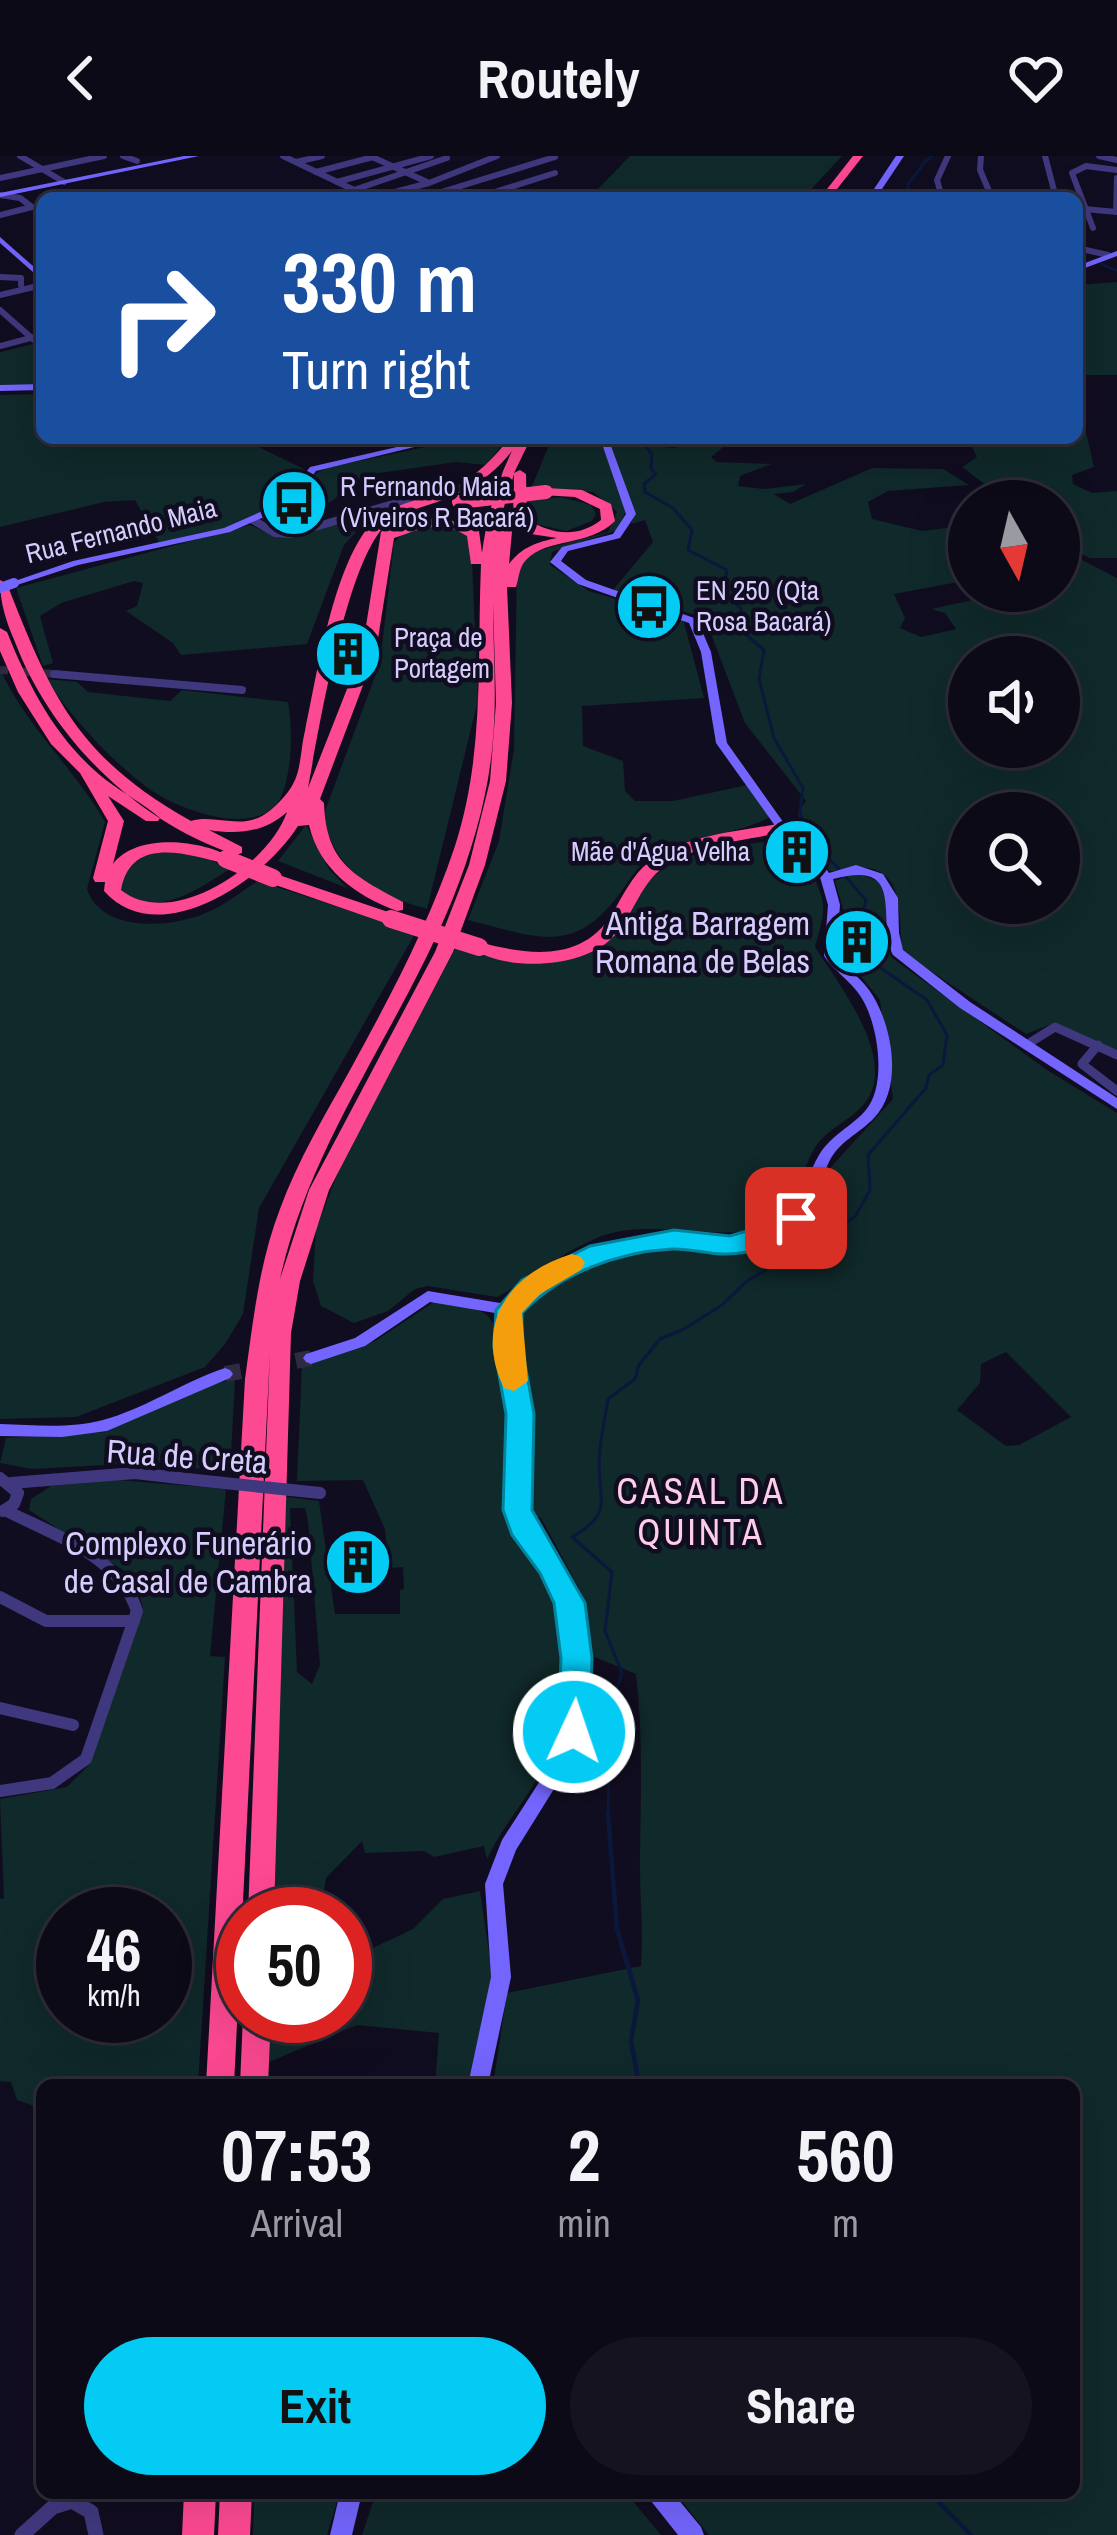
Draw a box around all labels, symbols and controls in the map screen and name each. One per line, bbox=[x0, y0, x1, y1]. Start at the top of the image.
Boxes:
text: Routely bbox=[477, 42, 640, 115]
icon: back bbox=[48, 45, 114, 111]
icon: heart bbox=[1003, 45, 1069, 111]
text: 330 m bbox=[282, 225, 477, 338]
icon: right bbox=[84, 240, 240, 396]
text: Turn right bbox=[282, 333, 470, 406]
bus stop icon: R Fernando Maia (Viveiros R Bacará) bbox=[259, 468, 329, 538]
place label: R Fernando Maia (Viveiros R Bacará) bbox=[340, 468, 534, 535]
north arrow bbox=[948, 480, 1080, 612]
map controls bbox=[948, 480, 1080, 924]
street label: Rua Fernando Maia bbox=[21, 489, 220, 571]
bus stop icon: EN 250 (Qta Rosa Bacará) bbox=[614, 572, 684, 642]
place label: EN 250 (Qta Rosa Bacará) bbox=[696, 572, 831, 639]
building icon: Praça de Portagem bbox=[313, 619, 383, 689]
place label: Praça de Portagem bbox=[394, 619, 490, 686]
button: sound bbox=[948, 636, 1080, 768]
button: search bbox=[948, 792, 1080, 924]
building icon: Mãe d'Água Velha bbox=[762, 817, 832, 887]
place label: Mãe d'Água Velha bbox=[571, 833, 750, 869]
place label: Antiga Barragem Romana de Belas bbox=[595, 901, 810, 983]
building icon: Antiga Barragem Romana de Belas bbox=[822, 907, 892, 977]
pin bbox=[745, 1167, 847, 1269]
icon: arrive bbox=[763, 1185, 829, 1251]
street label: Rua de Creta bbox=[105, 1428, 269, 1484]
district label: CASAL DA QUINTA bbox=[617, 1467, 785, 1556]
place label: Complexo Funerário de Casal de Cambra bbox=[64, 1521, 312, 1603]
building icon: Complexo Funerário de Casal de Cambra bbox=[323, 1527, 393, 1597]
position arrow bbox=[511, 1669, 637, 1795]
speed limit sign: 50 bbox=[216, 1887, 372, 2043]
text: 46 bbox=[87, 1909, 141, 1990]
text: km/h bbox=[87, 1975, 141, 2015]
text: 07:53 bbox=[221, 2106, 372, 2203]
text: 2 bbox=[568, 2106, 601, 2203]
text: 560 bbox=[796, 2106, 895, 2203]
text: Arrival bbox=[251, 2197, 343, 2249]
text: min bbox=[558, 2197, 611, 2249]
text: m bbox=[832, 2197, 859, 2249]
button: Exit bbox=[84, 2337, 546, 2475]
button: Share bbox=[570, 2337, 1032, 2475]

